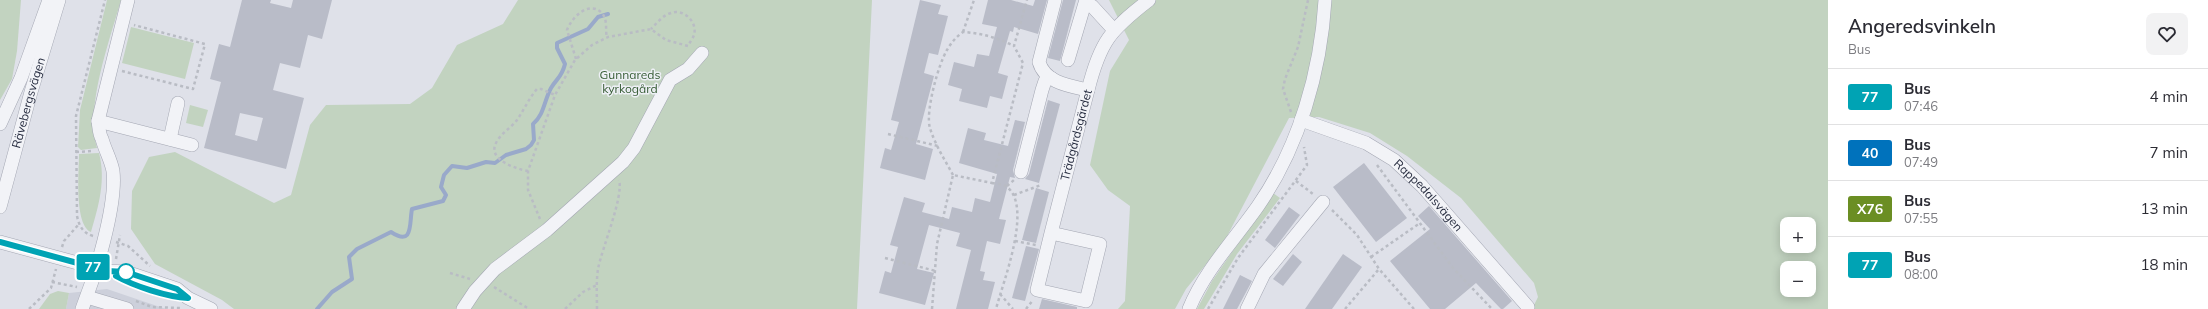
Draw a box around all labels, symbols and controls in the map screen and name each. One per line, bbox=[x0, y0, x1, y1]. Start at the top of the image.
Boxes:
button: heart bbox=[2146, 13, 2188, 55]
text: Angeredsvinkeln bbox=[1848, 14, 1996, 38]
text: Bus bbox=[1848, 41, 1871, 57]
street label: Rävebergsvägen bbox=[8, 55, 48, 150]
park label: Gunnareds kyrkogård bbox=[600, 67, 661, 96]
text: Bus bbox=[1904, 79, 1931, 98]
text: 4 min bbox=[2150, 87, 2188, 106]
street label: Trädgårdsgärdet bbox=[1057, 88, 1095, 182]
text: 77 bbox=[1862, 88, 1878, 106]
text: 07:46 bbox=[1904, 98, 1938, 114]
text: Bus bbox=[1904, 135, 1931, 154]
text: 7 min bbox=[2150, 143, 2188, 162]
text: 40 bbox=[1862, 144, 1878, 162]
text: 07:49 bbox=[1904, 154, 1938, 170]
street label: Rappedalsvägen bbox=[1391, 156, 1466, 234]
text: Bus bbox=[1904, 191, 1931, 210]
text: 13 min bbox=[2141, 199, 2188, 218]
text: X76 bbox=[1857, 200, 1883, 218]
text: 07:55 bbox=[1904, 210, 1938, 226]
map controls bbox=[1780, 217, 1816, 297]
button: + bbox=[1780, 217, 1816, 253]
text: Bus bbox=[1904, 247, 1931, 266]
line badge: 77 bbox=[75, 254, 111, 280]
text: 18 min bbox=[2141, 255, 2188, 274]
text: 77 bbox=[1862, 256, 1878, 274]
text: 77 bbox=[85, 258, 101, 276]
button: − bbox=[1780, 261, 1816, 297]
unlabelled marker bbox=[117, 263, 135, 281]
text: 08:00 bbox=[1904, 266, 1938, 282]

